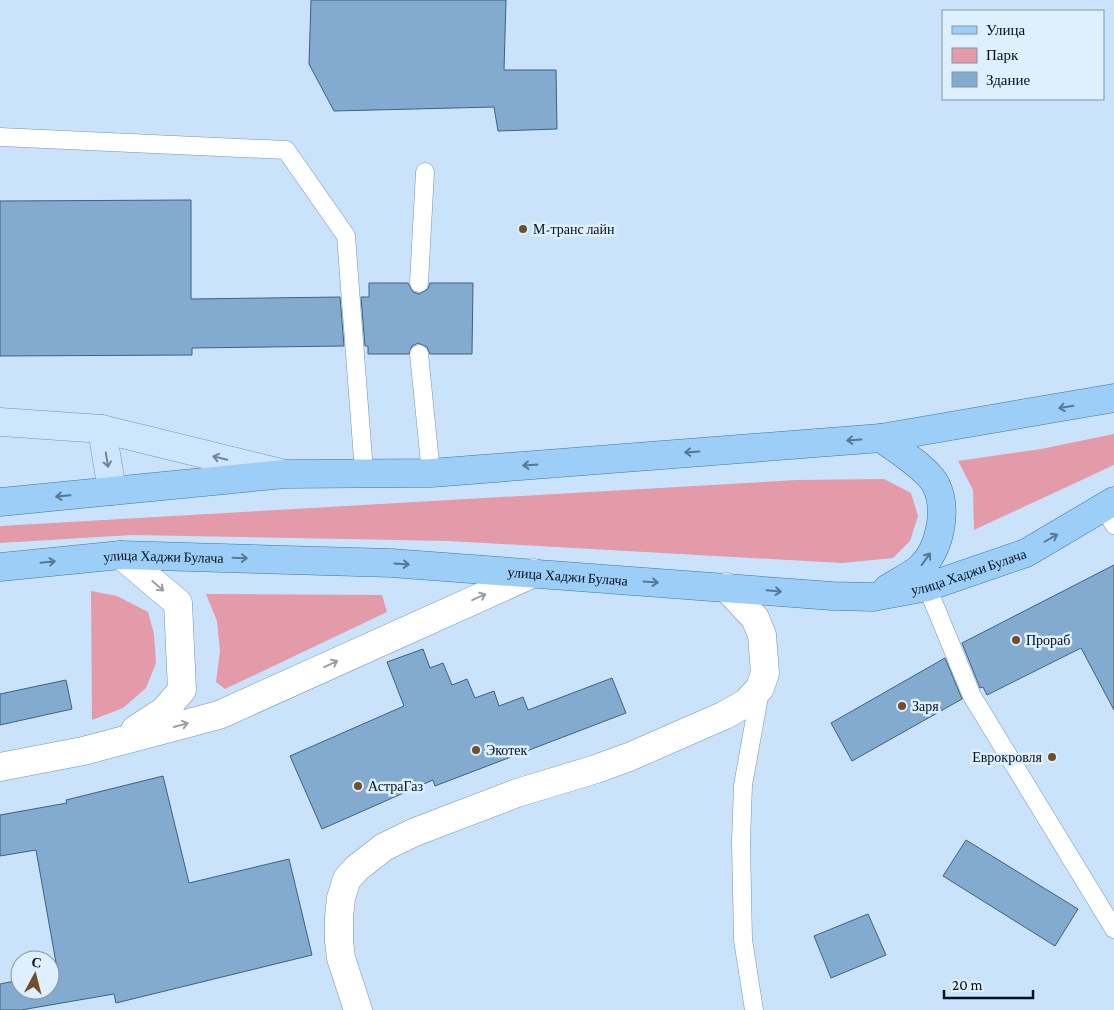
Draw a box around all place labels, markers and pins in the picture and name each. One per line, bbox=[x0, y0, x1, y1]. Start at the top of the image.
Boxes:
place label: М-транс лайн bbox=[533, 221, 615, 237]
marker: М-транс лайн bbox=[517, 223, 529, 235]
place label: Прораб bbox=[1026, 632, 1070, 648]
marker: Прораб bbox=[1010, 634, 1022, 646]
place label: Заря bbox=[912, 698, 939, 714]
marker: Заря bbox=[896, 700, 908, 712]
place label: Экотек bbox=[486, 742, 527, 758]
marker: Экотек bbox=[470, 744, 482, 756]
place label: Еврокровля bbox=[972, 749, 1043, 765]
marker: Еврокровля bbox=[1046, 751, 1058, 763]
place label: АстраГаз bbox=[368, 778, 423, 794]
marker: АстраГаз bbox=[352, 780, 364, 792]

